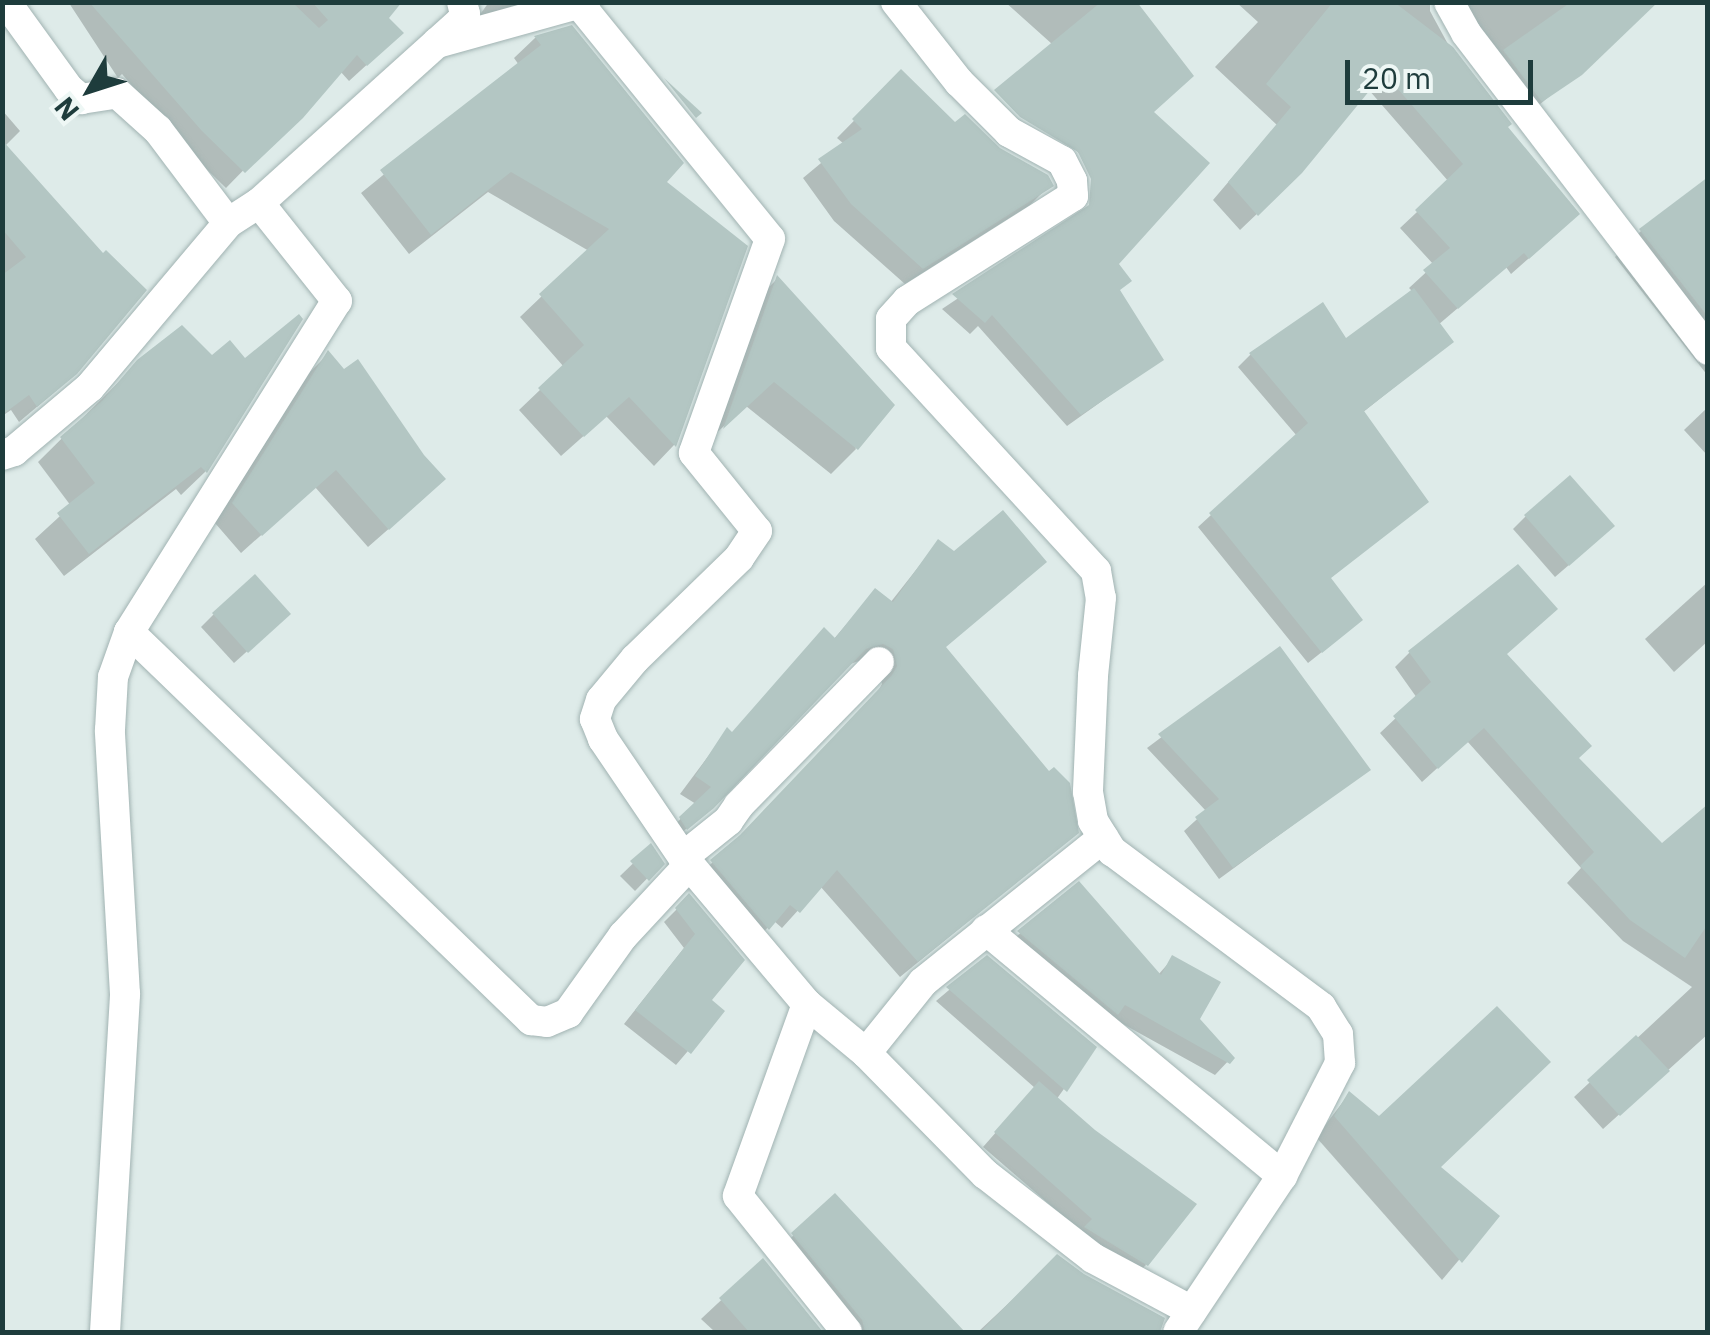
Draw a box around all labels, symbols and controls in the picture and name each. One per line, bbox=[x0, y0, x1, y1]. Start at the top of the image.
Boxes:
north arrow bbox=[40, 40, 140, 140]
scale bar bbox=[1350, 40, 1538, 102]
text: 20 m bbox=[1362, 58, 1431, 97]
text: N bbox=[46, 90, 87, 129]

